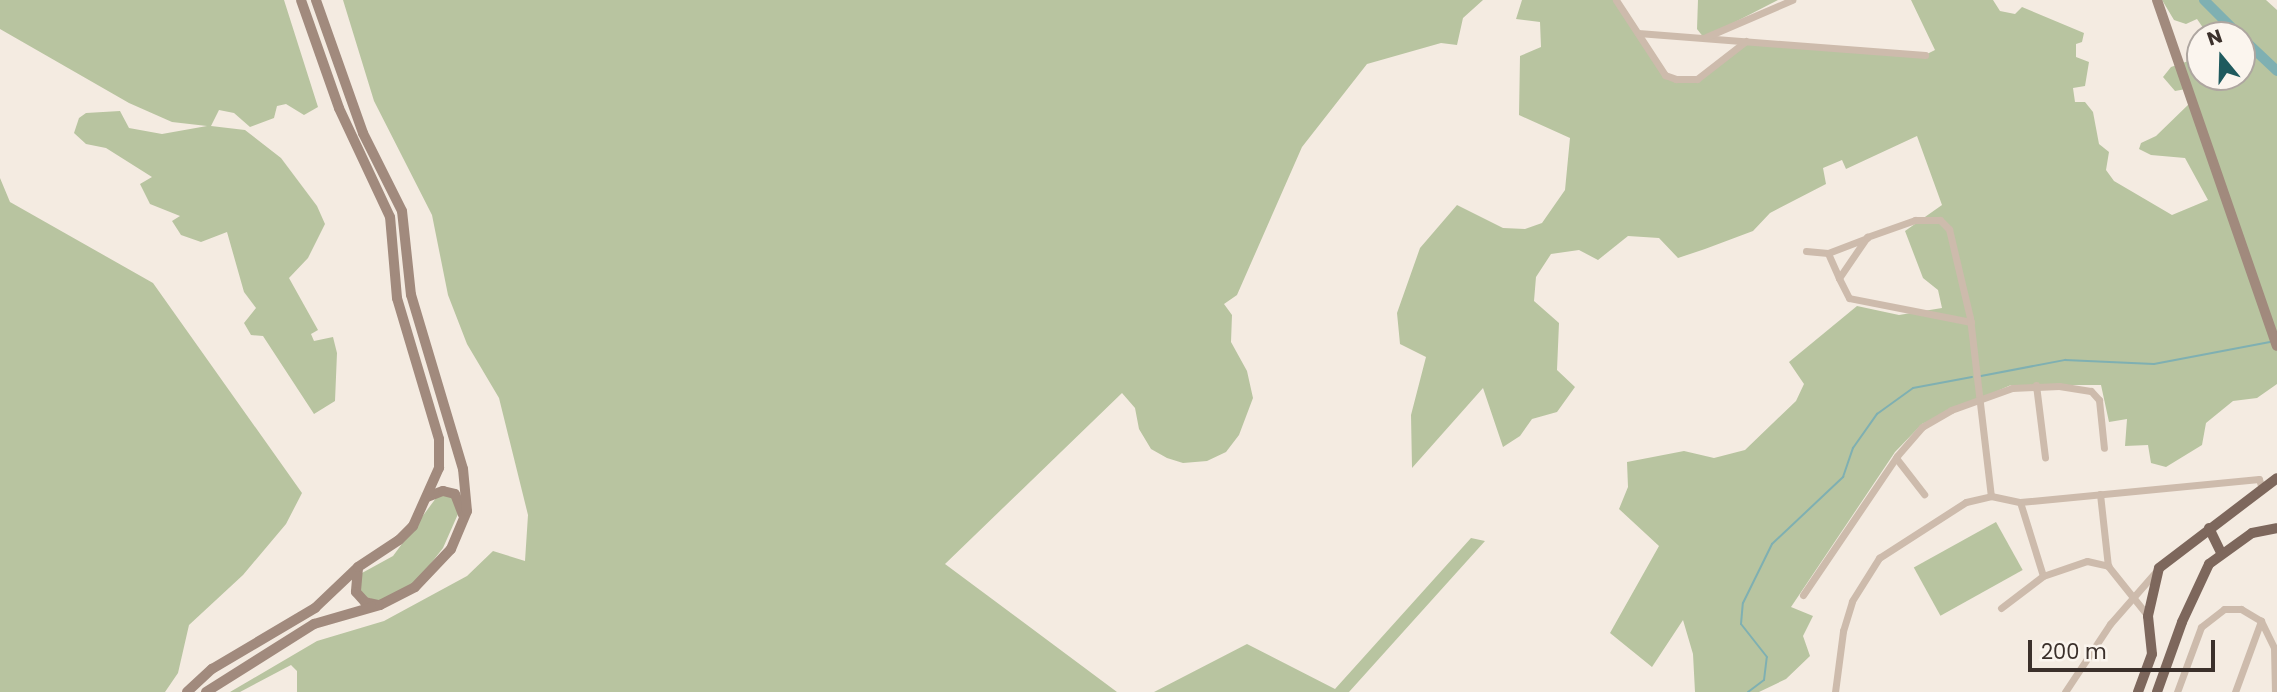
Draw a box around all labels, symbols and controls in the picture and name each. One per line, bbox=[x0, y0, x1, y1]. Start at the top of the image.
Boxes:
north arrow bbox=[2186, 21, 2256, 91]
text: N bbox=[2203, 22, 2226, 53]
scale bar bbox=[2032, 626, 2219, 670]
text: 200 m bbox=[2041, 637, 2107, 666]

